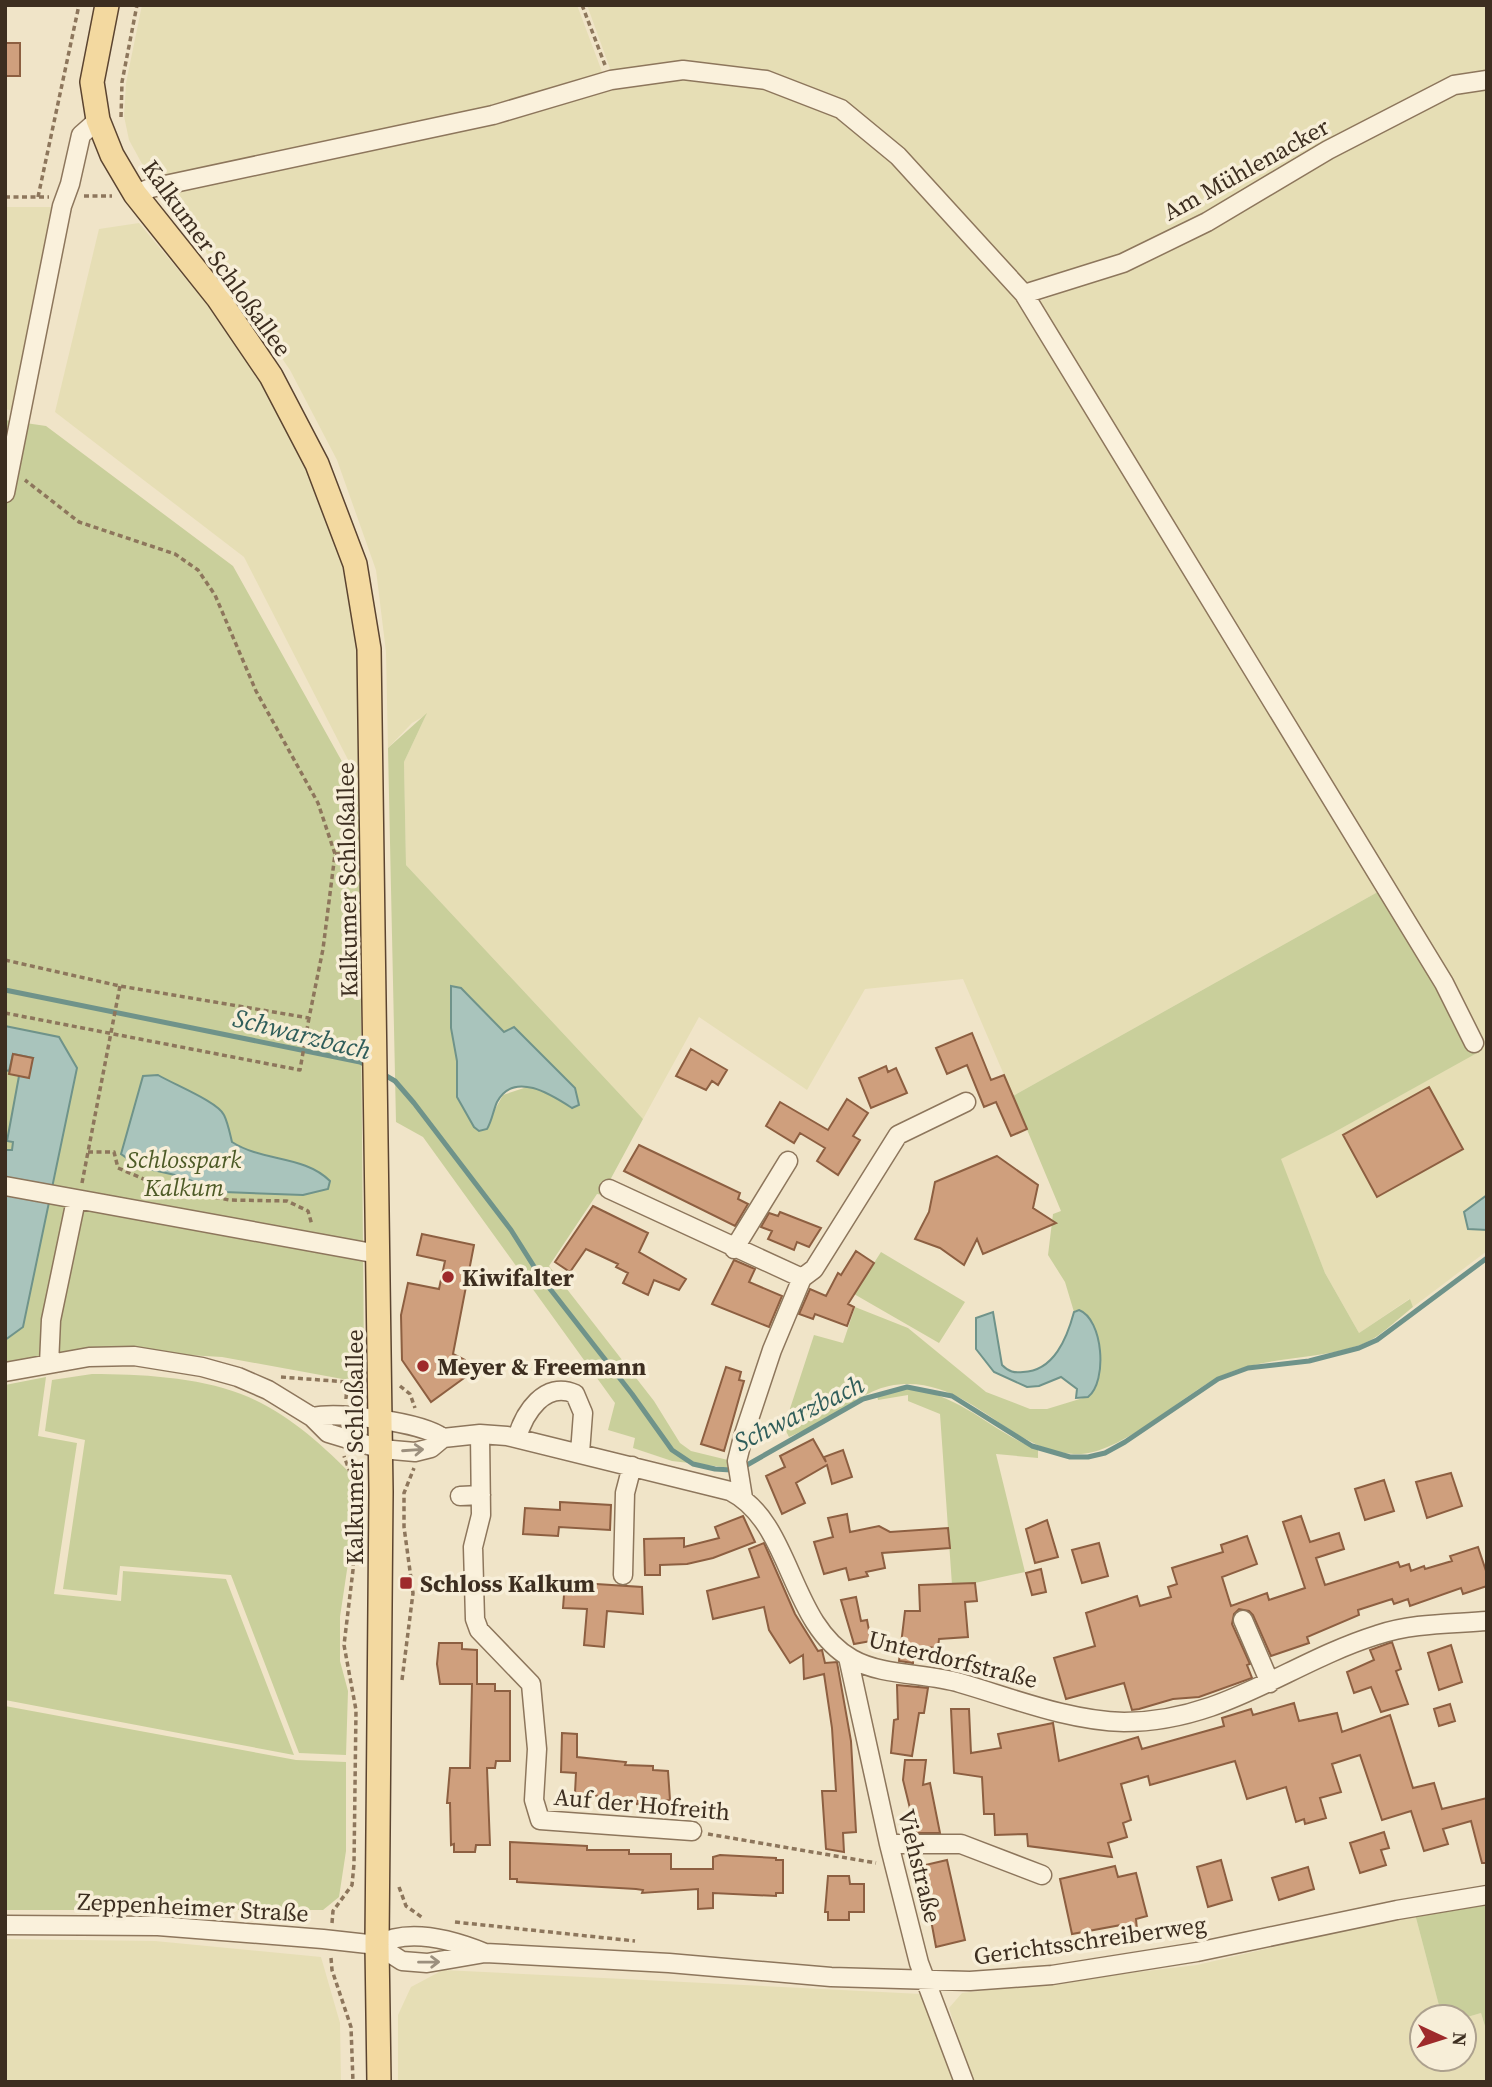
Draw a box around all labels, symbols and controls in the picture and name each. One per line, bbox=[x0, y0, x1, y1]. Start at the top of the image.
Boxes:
street label: Am Mühlenacker bbox=[1157, 110, 1335, 228]
street label: Kalkumer Schloßallee bbox=[134, 153, 300, 363]
street label: Kalkumer Schloßallee bbox=[328, 762, 366, 998]
water label: Schwarzbach bbox=[229, 999, 375, 1069]
park label: Schlosspark Kalkum bbox=[127, 1143, 242, 1204]
place label: Kiwifalter bbox=[462, 1261, 575, 1294]
marker: Kiwifalter bbox=[440, 1269, 456, 1285]
street label: Kalkumer Schloßallee bbox=[338, 1329, 371, 1565]
place label: Meyer & Freemann bbox=[437, 1350, 647, 1383]
marker: Meyer & Freemann bbox=[415, 1358, 431, 1374]
water label: Schwarzbach bbox=[728, 1366, 870, 1460]
one-way arrow bbox=[402, 1443, 424, 1456]
place label: Schloss Kalkum bbox=[420, 1567, 595, 1600]
marker: Schloss Kalkum bbox=[398, 1575, 414, 1591]
street label: Unterdorfstraße bbox=[865, 1622, 1041, 1696]
street label: Auf der Hofreith bbox=[553, 1780, 731, 1828]
street label: Viehstraße bbox=[890, 1806, 950, 1926]
street label: Zeppenheimer Straße bbox=[77, 1884, 309, 1930]
street label: Gerichtsschreiberweg bbox=[972, 1907, 1208, 1973]
one-way arrow bbox=[418, 1955, 441, 1969]
north arrow bbox=[1408, 2003, 1478, 2073]
text: N bbox=[1446, 2031, 1473, 2047]

